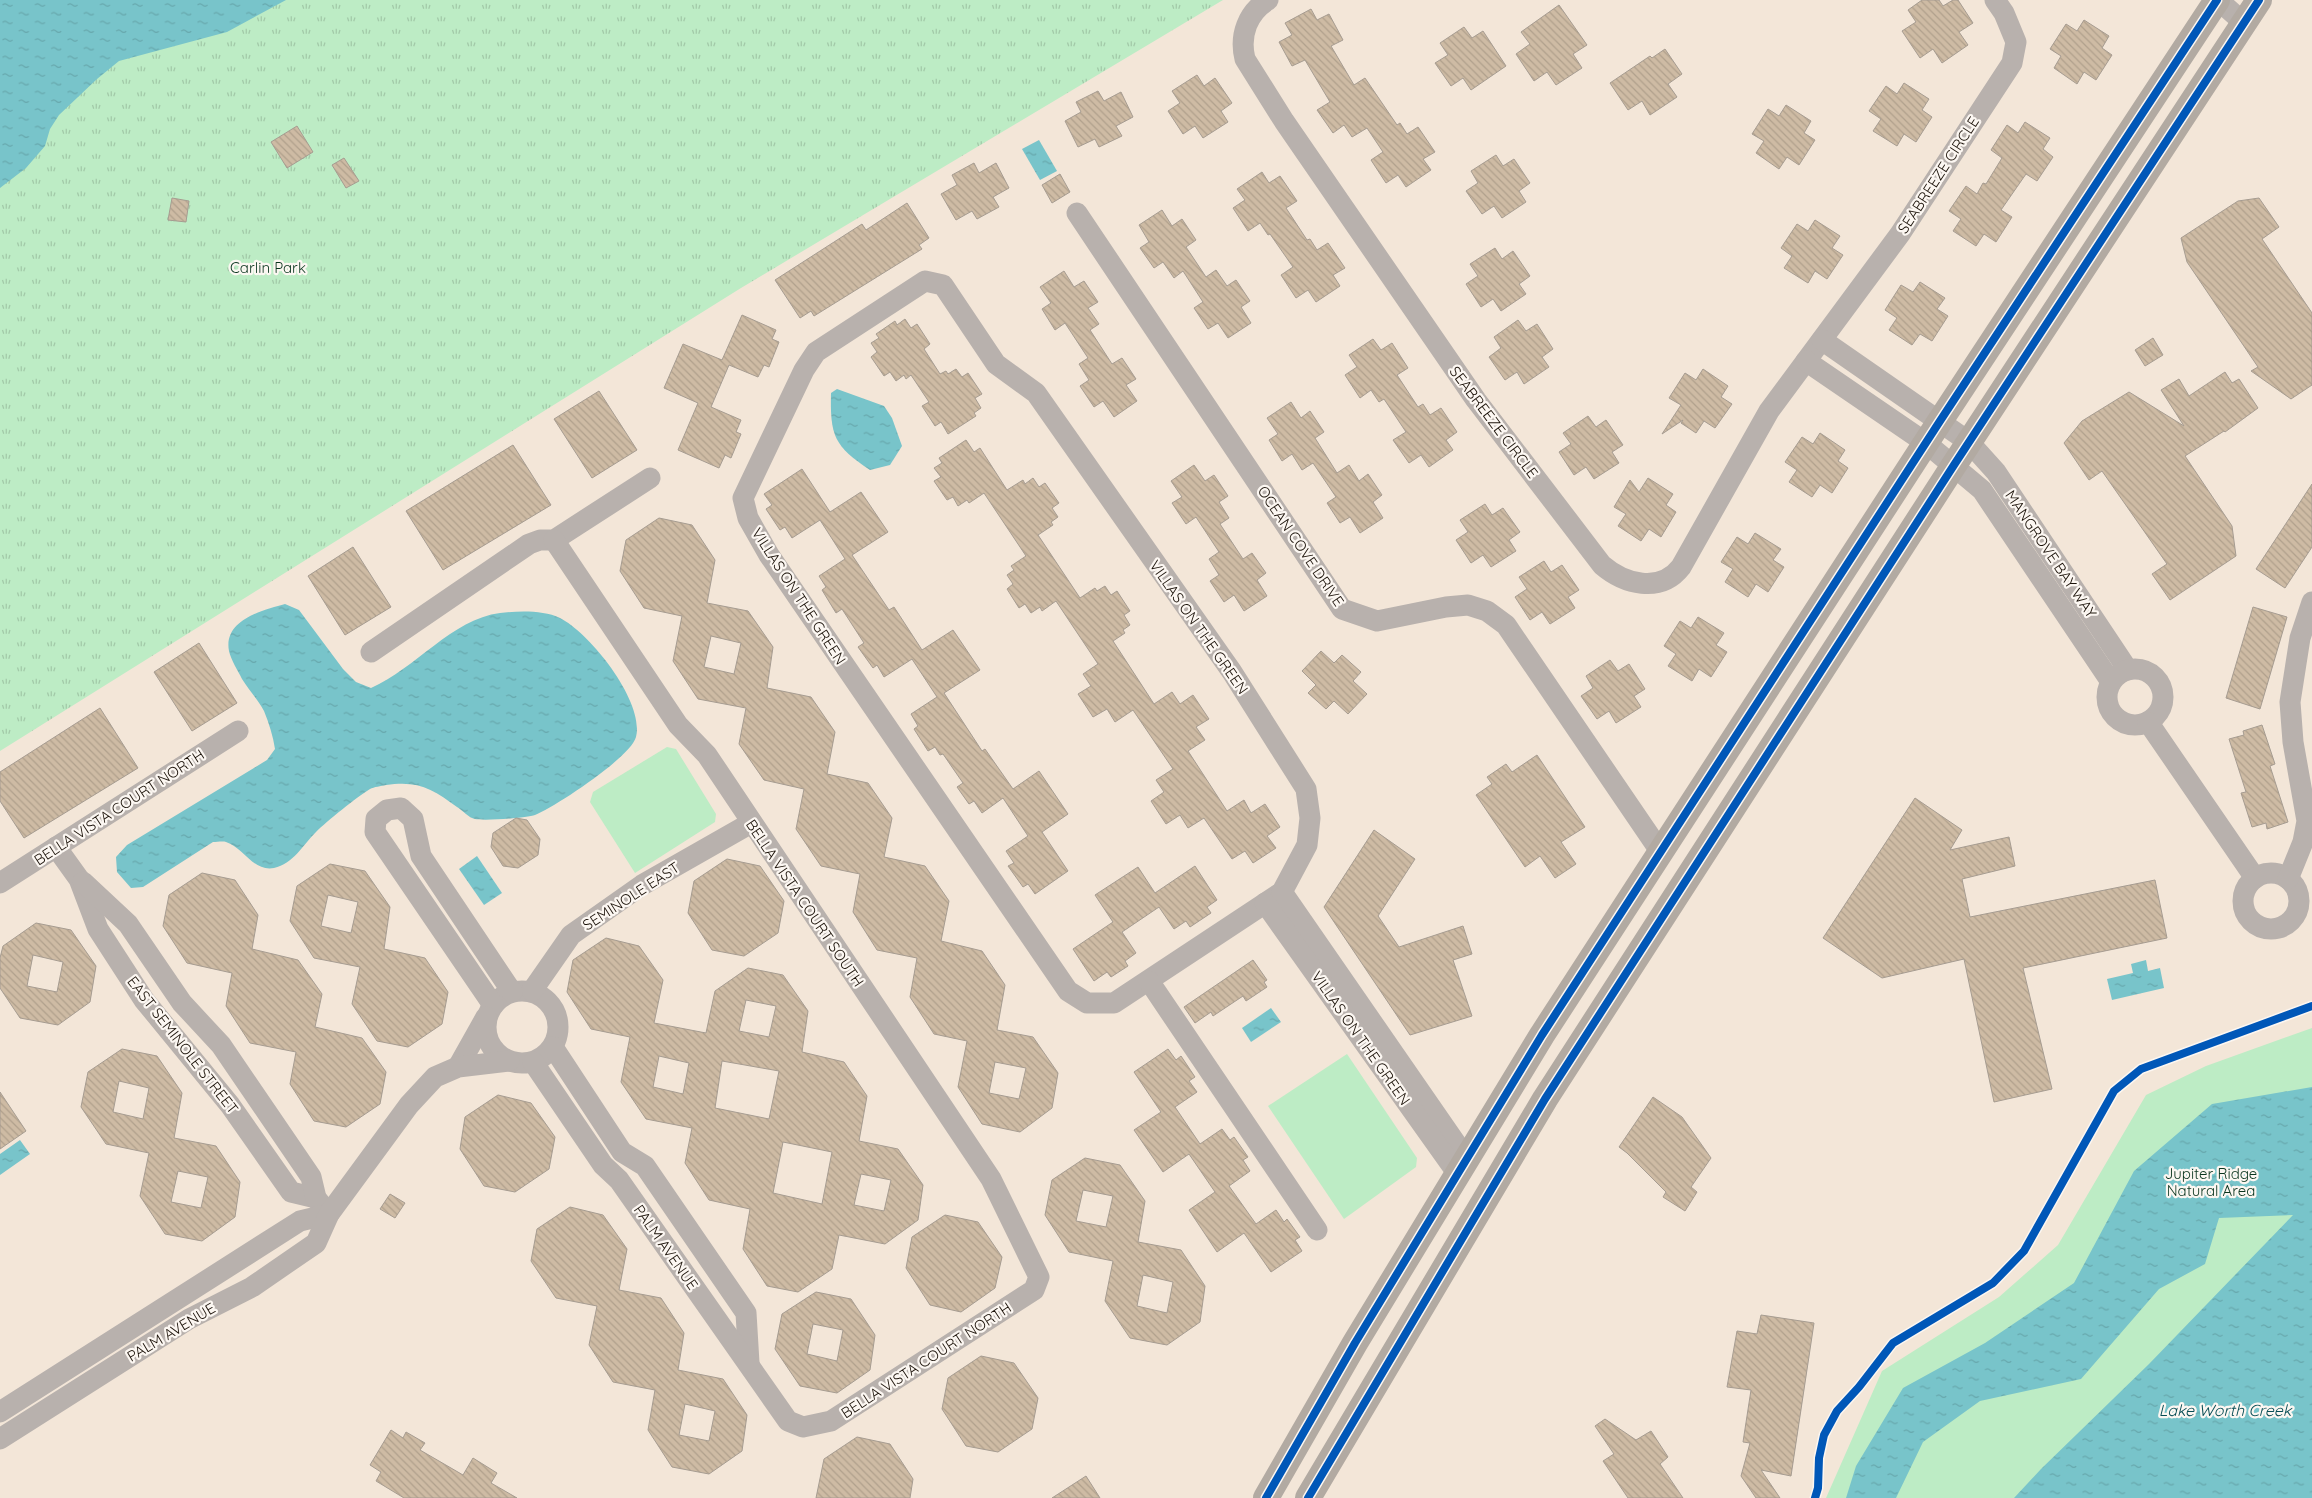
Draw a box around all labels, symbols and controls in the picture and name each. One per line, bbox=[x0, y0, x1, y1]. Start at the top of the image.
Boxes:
street label: SEABREEZE CIRCLE bbox=[1893, 113, 1983, 237]
park label: Carlin Park bbox=[230, 258, 306, 277]
street label: SEABREEZE CIRCLE bbox=[1446, 362, 1542, 482]
street label: OCEAN COVE DRIVE bbox=[1254, 482, 1348, 610]
street label: MANGROVE BAY WAY bbox=[2001, 486, 2101, 622]
street label: VILLAS ON THE GREEN bbox=[748, 524, 850, 668]
street label: VILLAS ON THE GREEN bbox=[1146, 556, 1252, 698]
street label: BELLA VISTA COURT NORTH bbox=[30, 745, 208, 869]
street label: BELLA VISTA COURT SOUTH bbox=[742, 816, 868, 990]
street label: SEMINOLE EAST bbox=[579, 858, 683, 934]
street label: VILLAS ON THE GREEN bbox=[1308, 967, 1414, 1109]
street label: EAST SEMINOLE STREET bbox=[123, 972, 243, 1118]
park label: Jupiter Ridge Natural Area bbox=[2165, 1164, 2257, 1200]
street label: PALM AVENUE bbox=[630, 1201, 702, 1293]
street label: PALM AVENUE bbox=[123, 1298, 219, 1366]
street label: BELLA VISTA COURT NORTH bbox=[837, 1298, 1015, 1422]
water label: Lake Worth Creek bbox=[2159, 1400, 2293, 1420]

